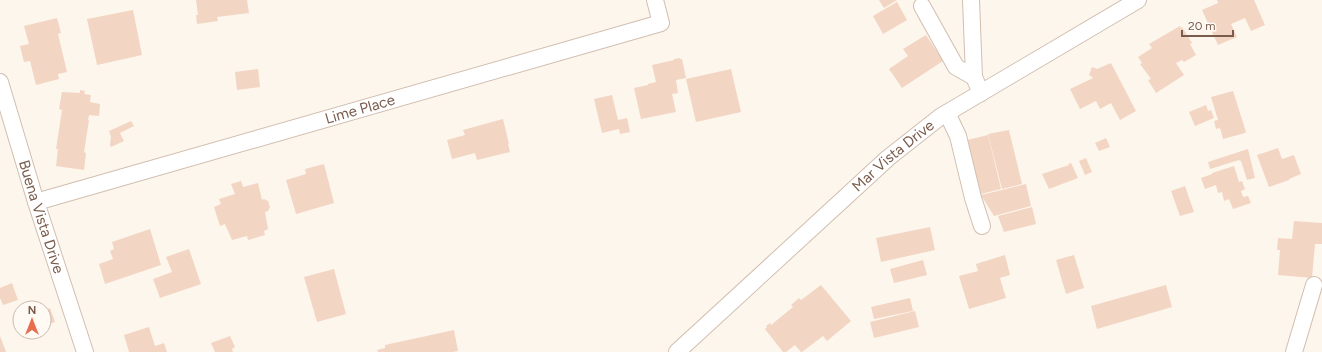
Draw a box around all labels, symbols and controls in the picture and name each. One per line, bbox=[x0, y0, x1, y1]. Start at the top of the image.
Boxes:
scale bar bbox=[1182, 12, 1233, 38]
text: 20 m bbox=[1188, 19, 1216, 33]
street label: Lime Place bbox=[323, 91, 397, 128]
street label: Mar Vista Drive bbox=[848, 116, 938, 195]
street label: Buena Vista Drive bbox=[15, 158, 68, 276]
north arrow bbox=[12, 300, 52, 340]
text: N bbox=[28, 304, 36, 317]

